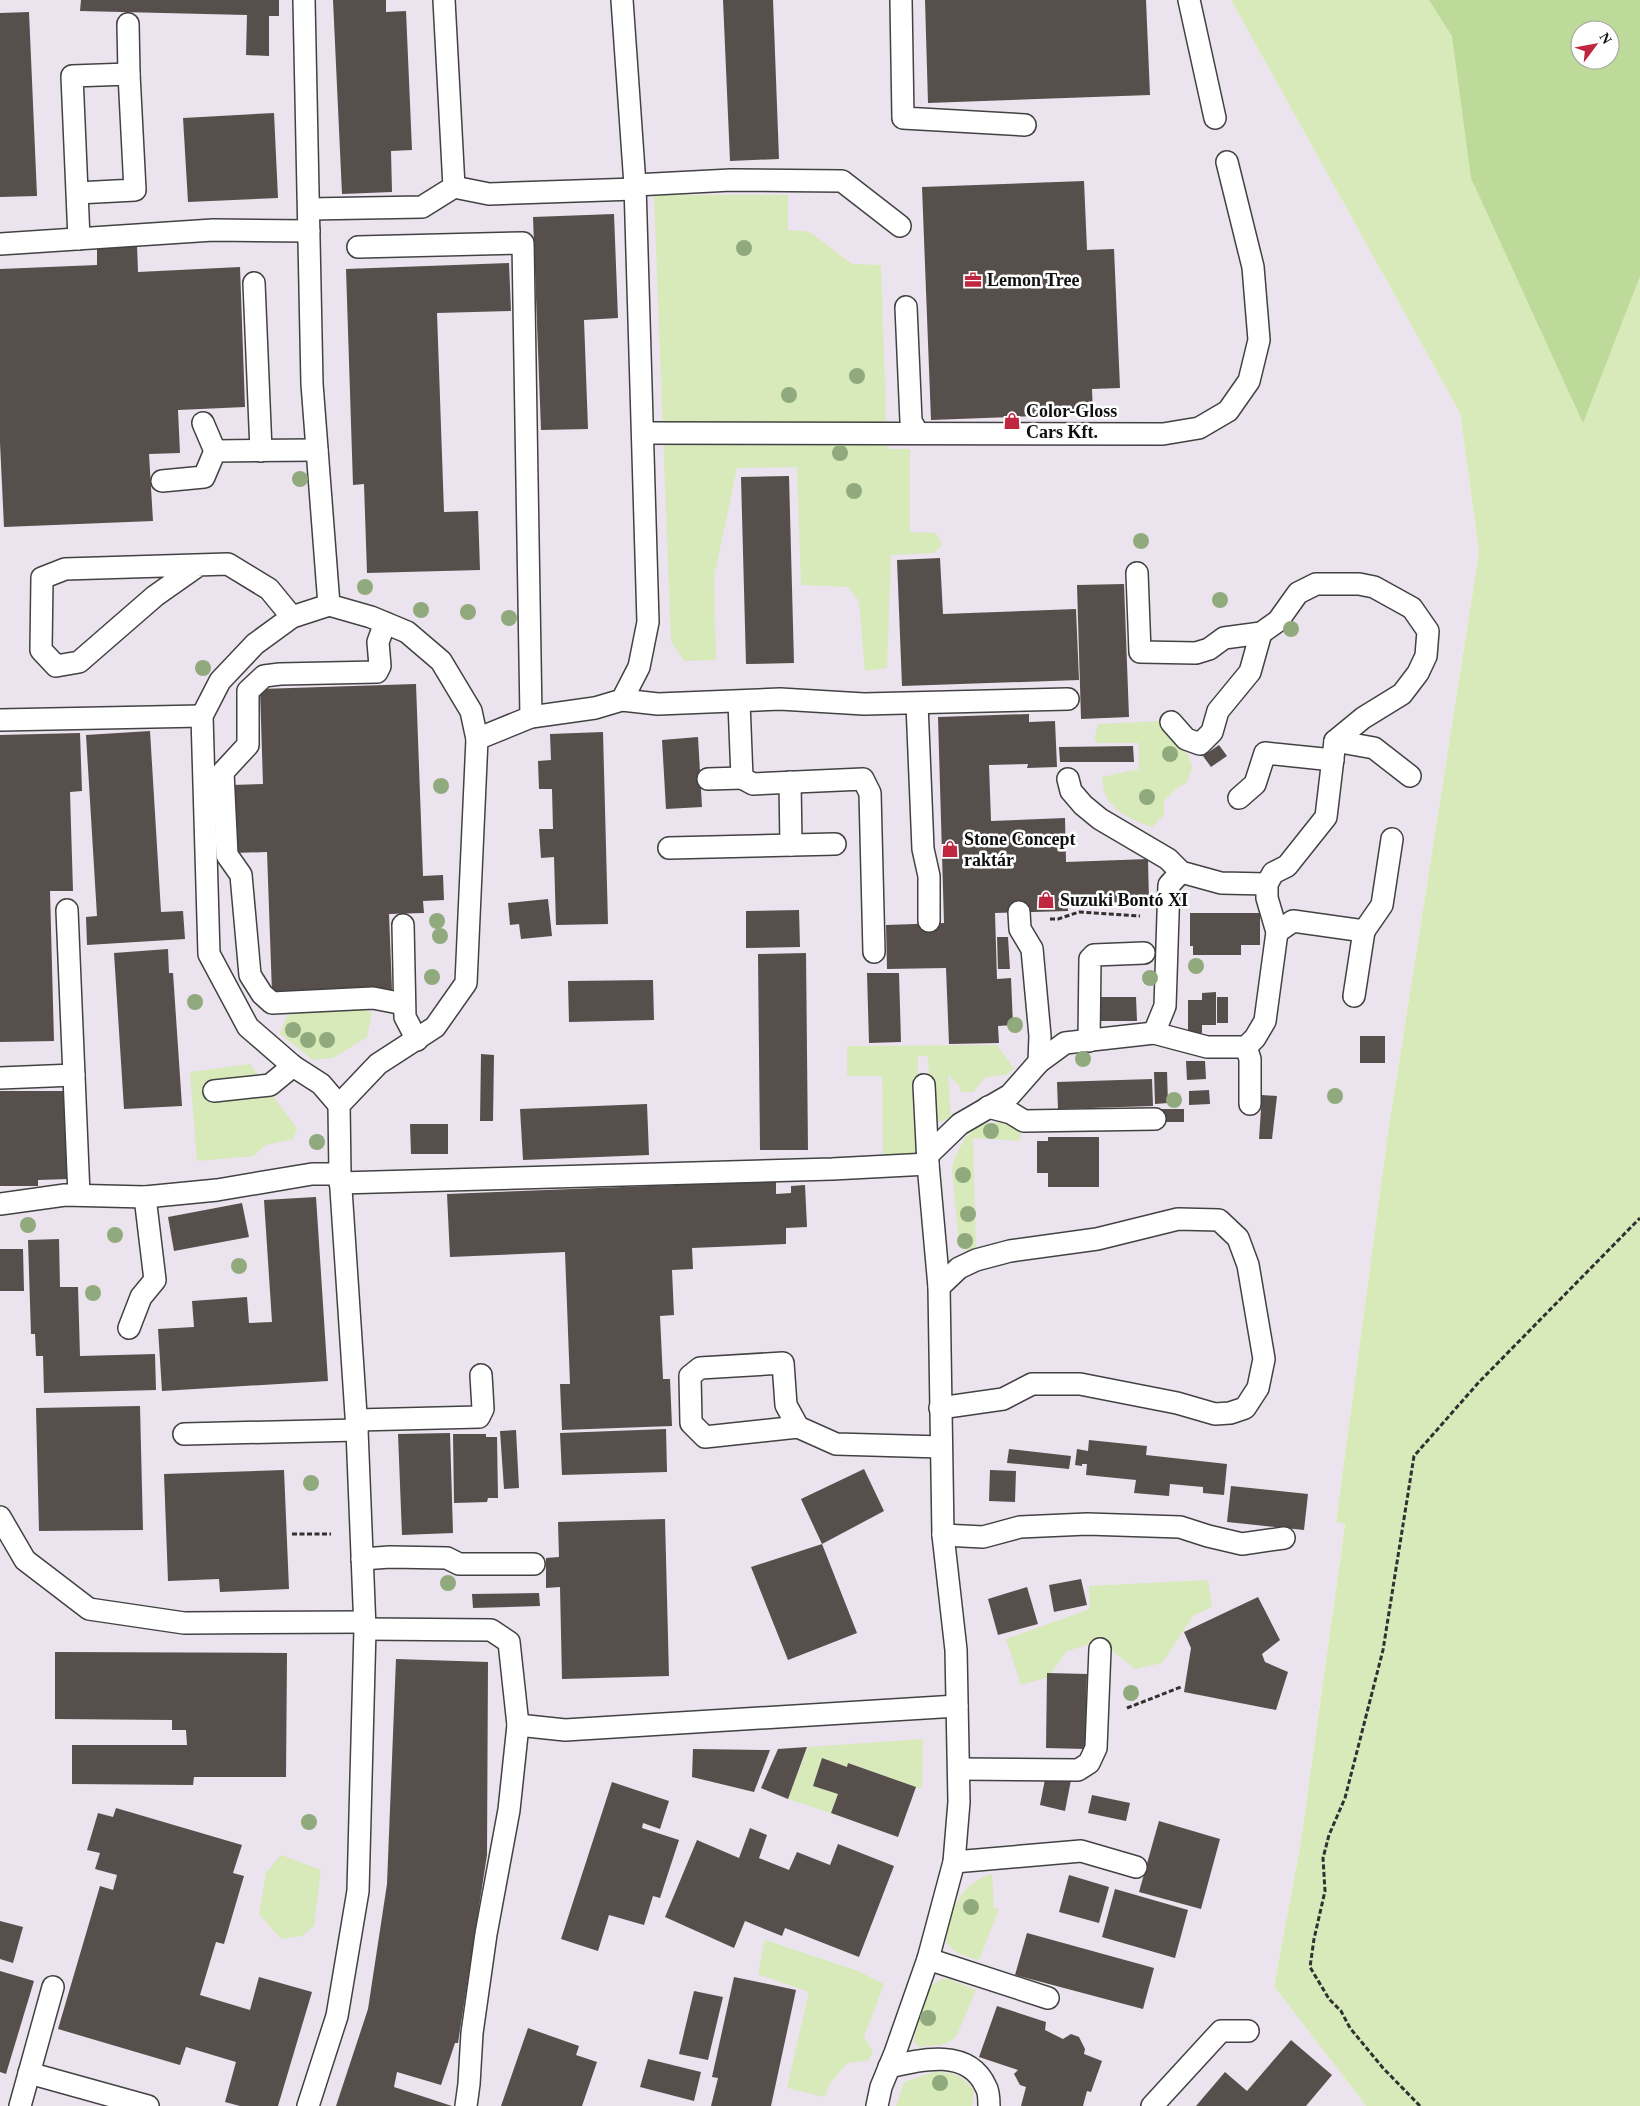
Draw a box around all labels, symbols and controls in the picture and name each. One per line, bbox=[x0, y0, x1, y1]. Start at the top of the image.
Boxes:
north arrow bbox=[1570, 20, 1620, 70]
text: N bbox=[1597, 30, 1615, 47]
office icon: Lemon Tree bbox=[963, 270, 983, 290]
place label: Lemon Tree bbox=[987, 270, 1080, 290]
place label: Color-Gloss Cars Kft. bbox=[1026, 401, 1117, 442]
shop icon: Color-Gloss Cars Kft. bbox=[1002, 411, 1022, 431]
place label: Stone Concept raktár bbox=[964, 829, 1076, 870]
shop icon: Stone Concept raktár bbox=[940, 839, 960, 859]
shop icon: Suzuki Bontó XI bbox=[1036, 890, 1056, 910]
place label: Suzuki Bontó XI bbox=[1060, 890, 1188, 910]

